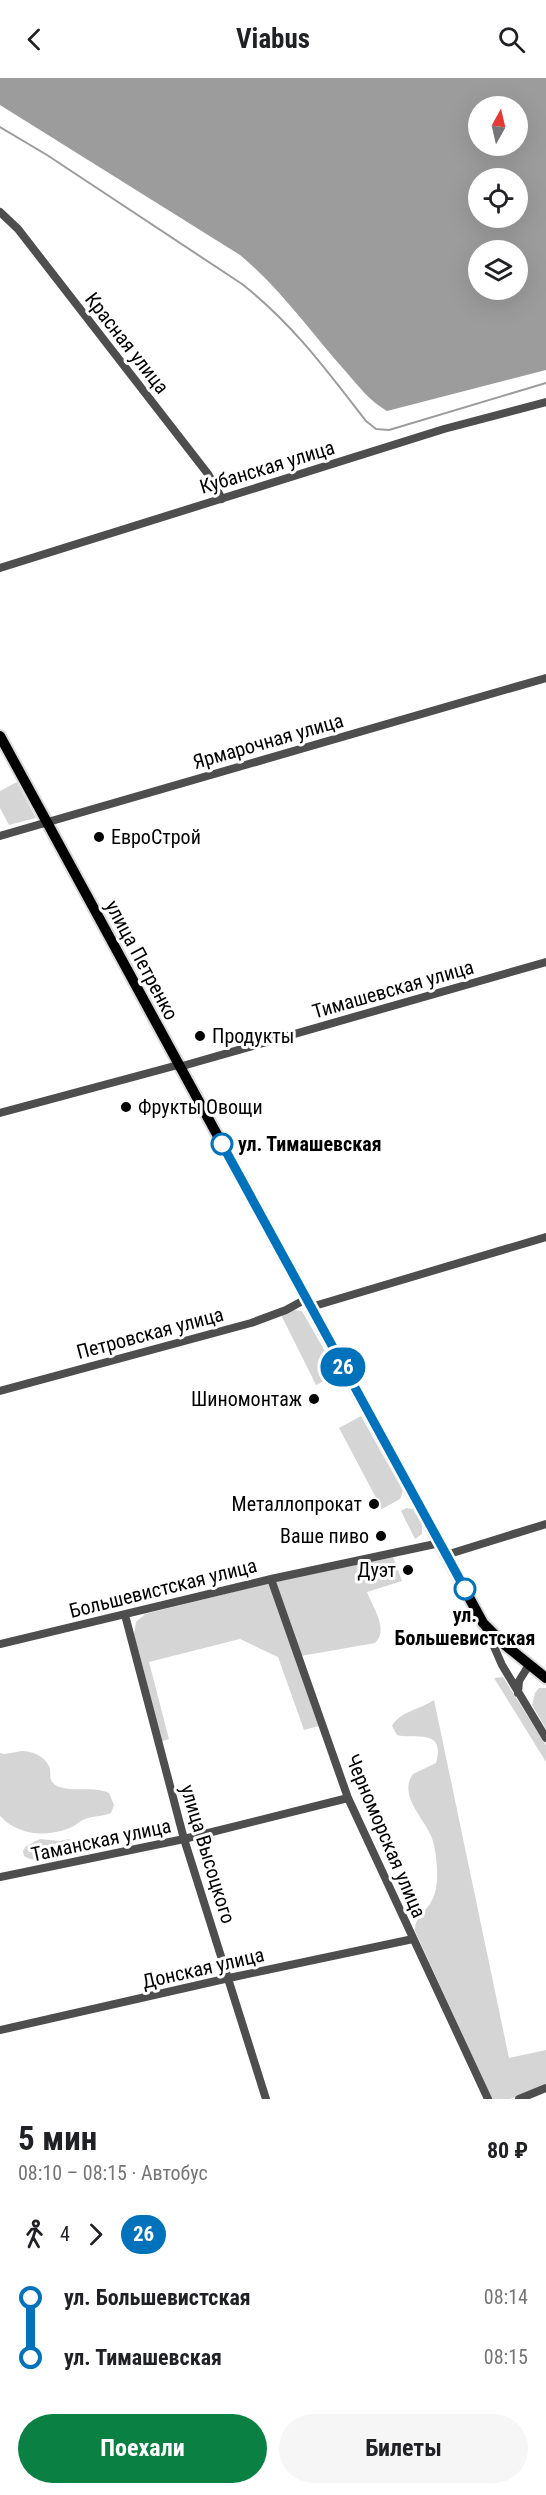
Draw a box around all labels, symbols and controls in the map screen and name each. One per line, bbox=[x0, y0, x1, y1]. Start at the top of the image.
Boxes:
icon: back bbox=[18, 23, 51, 56]
text: Viabus bbox=[236, 23, 310, 55]
icon: search bbox=[495, 23, 528, 56]
north arrow bbox=[468, 96, 528, 156]
map controls bbox=[468, 96, 528, 300]
button: locate bbox=[468, 168, 528, 228]
button: layers bbox=[468, 240, 528, 300]
street label: Красная улица bbox=[80, 288, 174, 398]
street label: Кубанская улица bbox=[197, 435, 337, 499]
street label: Ярмарочная улица bbox=[190, 708, 346, 774]
place label: ЕвроСтрой bbox=[111, 825, 201, 849]
marker: ЕвроСтрой bbox=[92, 830, 106, 844]
street label: улица Петренко bbox=[100, 896, 184, 1024]
street label: Тимашевская улица bbox=[310, 955, 476, 1023]
place label: Продукты bbox=[212, 1024, 294, 1048]
marker: Продукты bbox=[193, 1029, 207, 1043]
place label: Фрукты Овощи bbox=[138, 1095, 263, 1119]
marker: Фрукты Овощи bbox=[119, 1100, 133, 1114]
place label: ул. Тимашевская bbox=[238, 1132, 382, 1156]
marker: ул. Тимашевская bbox=[211, 1133, 233, 1155]
street label: Петровская улица bbox=[74, 1302, 226, 1364]
line badge: 26 bbox=[316, 1348, 370, 1386]
text: 26 bbox=[332, 1355, 354, 1379]
place label: Шиномонтаж bbox=[191, 1387, 302, 1411]
marker: Шиномонтаж bbox=[307, 1392, 321, 1406]
place label: Металлопрокат bbox=[232, 1492, 362, 1516]
marker: Металлопрокат bbox=[367, 1497, 381, 1511]
place label: Ваше пиво bbox=[280, 1524, 369, 1548]
marker: Ваше пиво bbox=[374, 1529, 388, 1543]
street label: Большевистская улица bbox=[67, 1553, 259, 1623]
place label: Дуэт bbox=[357, 1558, 396, 1582]
marker: Дуэт bbox=[401, 1563, 415, 1577]
marker: ул. Большевистская bbox=[454, 1578, 476, 1600]
place label: ул. Большевистская bbox=[395, 1603, 535, 1650]
street label: Черноморская улица bbox=[341, 1751, 431, 1921]
street label: улица Высоцкого bbox=[175, 1782, 241, 1926]
street label: Таманская улица bbox=[29, 1813, 173, 1867]
street label: Донская улица bbox=[140, 1942, 266, 1994]
text: 5 мин bbox=[18, 2119, 97, 2158]
text: 80 ₽ bbox=[487, 2138, 528, 2163]
text: 08:10 – 08:15 · Автобус bbox=[18, 2161, 208, 2185]
icon: walk bbox=[18, 2218, 51, 2251]
icon: forward bbox=[79, 2218, 112, 2251]
text: 4 bbox=[60, 2222, 70, 2246]
text: 26 bbox=[133, 2222, 154, 2246]
text: ул. Большевистская bbox=[64, 2285, 251, 2310]
text: 08:14 bbox=[484, 2285, 528, 2309]
text: ул. Тимашевская bbox=[64, 2345, 222, 2370]
text: 08:15 bbox=[484, 2345, 528, 2369]
button: Поехали bbox=[18, 2414, 267, 2483]
button: Билеты bbox=[279, 2414, 528, 2483]

